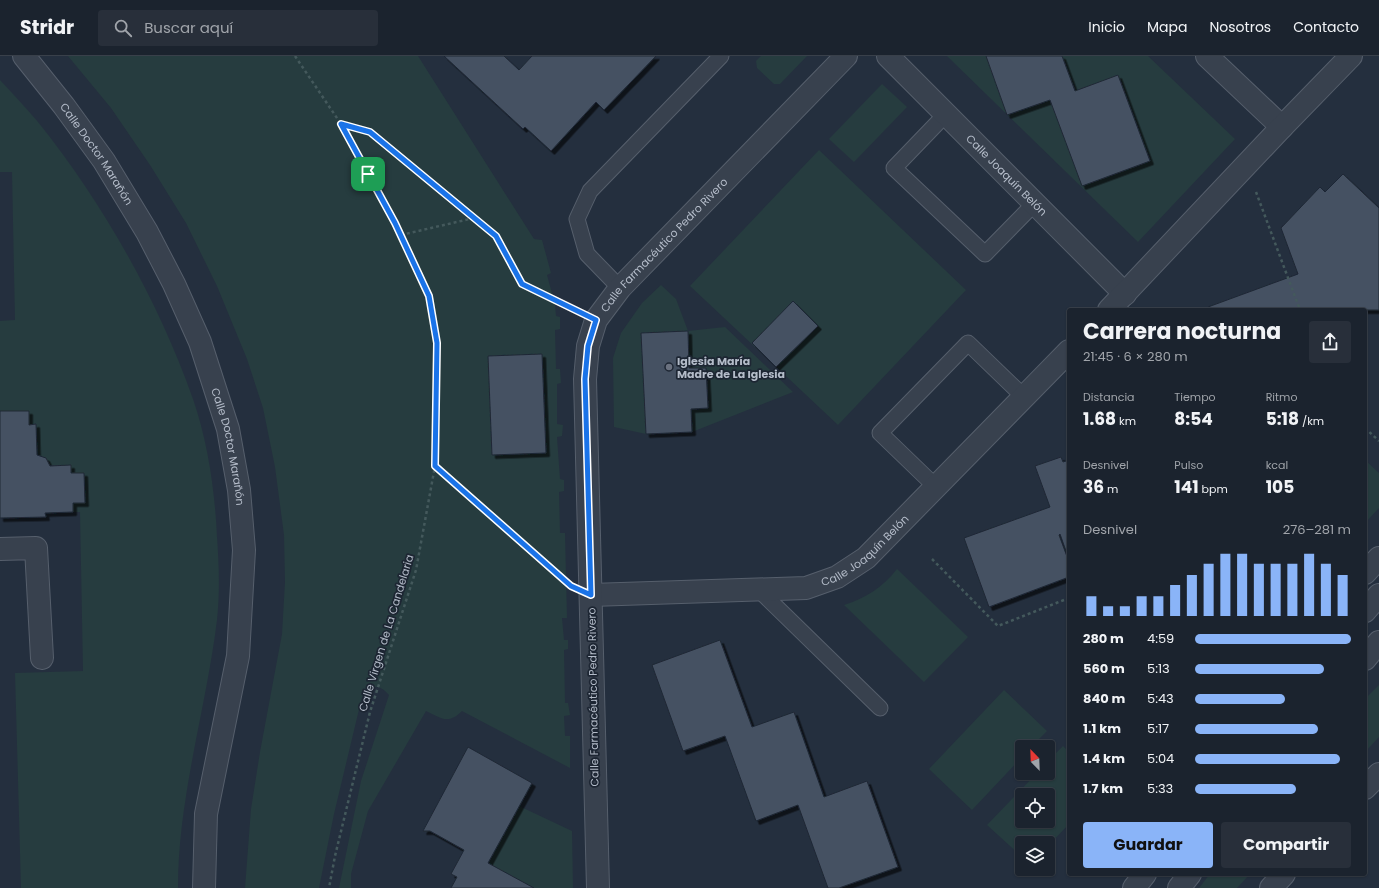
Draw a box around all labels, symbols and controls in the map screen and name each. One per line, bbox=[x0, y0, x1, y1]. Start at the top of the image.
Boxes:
search box bbox=[98, 10, 378, 46]
text: Stridr bbox=[20, 14, 74, 41]
icon: search bbox=[112, 17, 134, 39]
text: Buscar aquí bbox=[144, 17, 233, 38]
text: Inicio bbox=[1088, 17, 1125, 37]
text: Mapa bbox=[1147, 17, 1188, 37]
text: Nosotros bbox=[1210, 17, 1271, 37]
text: Contacto bbox=[1293, 17, 1359, 37]
street label: Calle Doctor Marañón bbox=[56, 100, 137, 208]
street label: Calle Joaquín Belón bbox=[962, 131, 1051, 219]
pin bbox=[351, 157, 385, 191]
icon: arrive bbox=[357, 163, 379, 185]
street label: Calle Farmacéutico Pedro Rivero bbox=[597, 174, 731, 315]
text: Carrera nocturna bbox=[1083, 316, 1281, 347]
button: share bbox=[1309, 321, 1351, 363]
text: 21:45 · 6 × 280 m bbox=[1083, 347, 1188, 366]
place label: Iglesia María Madre de La Iglesia bbox=[677, 353, 785, 382]
marker: Iglesia María Madre de La Iglesia bbox=[664, 362, 674, 372]
street label: Calle Doctor Marañón bbox=[207, 386, 248, 506]
text: Distancia bbox=[1083, 389, 1135, 405]
text: Tiempo bbox=[1174, 389, 1216, 405]
text: Ritmo bbox=[1266, 389, 1297, 405]
text: 1.68 bbox=[1083, 407, 1116, 431]
text: 8:54 bbox=[1174, 407, 1213, 431]
text: 5:18 bbox=[1266, 407, 1299, 431]
text: km bbox=[1116, 413, 1136, 429]
text: /km bbox=[1299, 413, 1324, 429]
text: Desnivel bbox=[1083, 457, 1129, 473]
text: Pulso bbox=[1174, 457, 1203, 473]
text: kcal bbox=[1266, 457, 1288, 473]
text: 36 bbox=[1083, 475, 1104, 499]
text: 141 bbox=[1174, 475, 1199, 499]
text: 105 bbox=[1266, 475, 1294, 499]
text: m bbox=[1104, 481, 1118, 497]
text: bpm bbox=[1199, 481, 1228, 497]
street label: Calle Joaquín Belón bbox=[819, 511, 912, 590]
text: Desnivel bbox=[1083, 520, 1137, 539]
text: 276–281 m bbox=[1283, 520, 1351, 539]
street label: Calle Virgen de La Candelaria bbox=[354, 552, 418, 714]
street label: Calle Farmacéutico Pedro Rivero bbox=[583, 607, 603, 787]
text: 280 m bbox=[1083, 629, 1124, 648]
text: 4:59 bbox=[1147, 629, 1174, 648]
text: 560 m bbox=[1083, 659, 1125, 678]
text: 5:13 bbox=[1147, 659, 1170, 678]
text: 840 m bbox=[1083, 689, 1125, 708]
text: 5:43 bbox=[1147, 689, 1174, 708]
text: 1.1 km bbox=[1083, 719, 1121, 738]
text: 5:17 bbox=[1147, 719, 1169, 738]
north arrow bbox=[1015, 740, 1055, 780]
map controls bbox=[1015, 740, 1055, 876]
text: 1.4 km bbox=[1083, 749, 1125, 768]
text: 5:04 bbox=[1147, 749, 1174, 768]
text: 1.7 km bbox=[1083, 779, 1123, 798]
text: 5:33 bbox=[1147, 779, 1173, 798]
button: locate bbox=[1015, 788, 1055, 828]
button: Guardar bbox=[1083, 822, 1213, 868]
button: Compartir bbox=[1221, 822, 1351, 868]
button: layers bbox=[1015, 836, 1055, 876]

